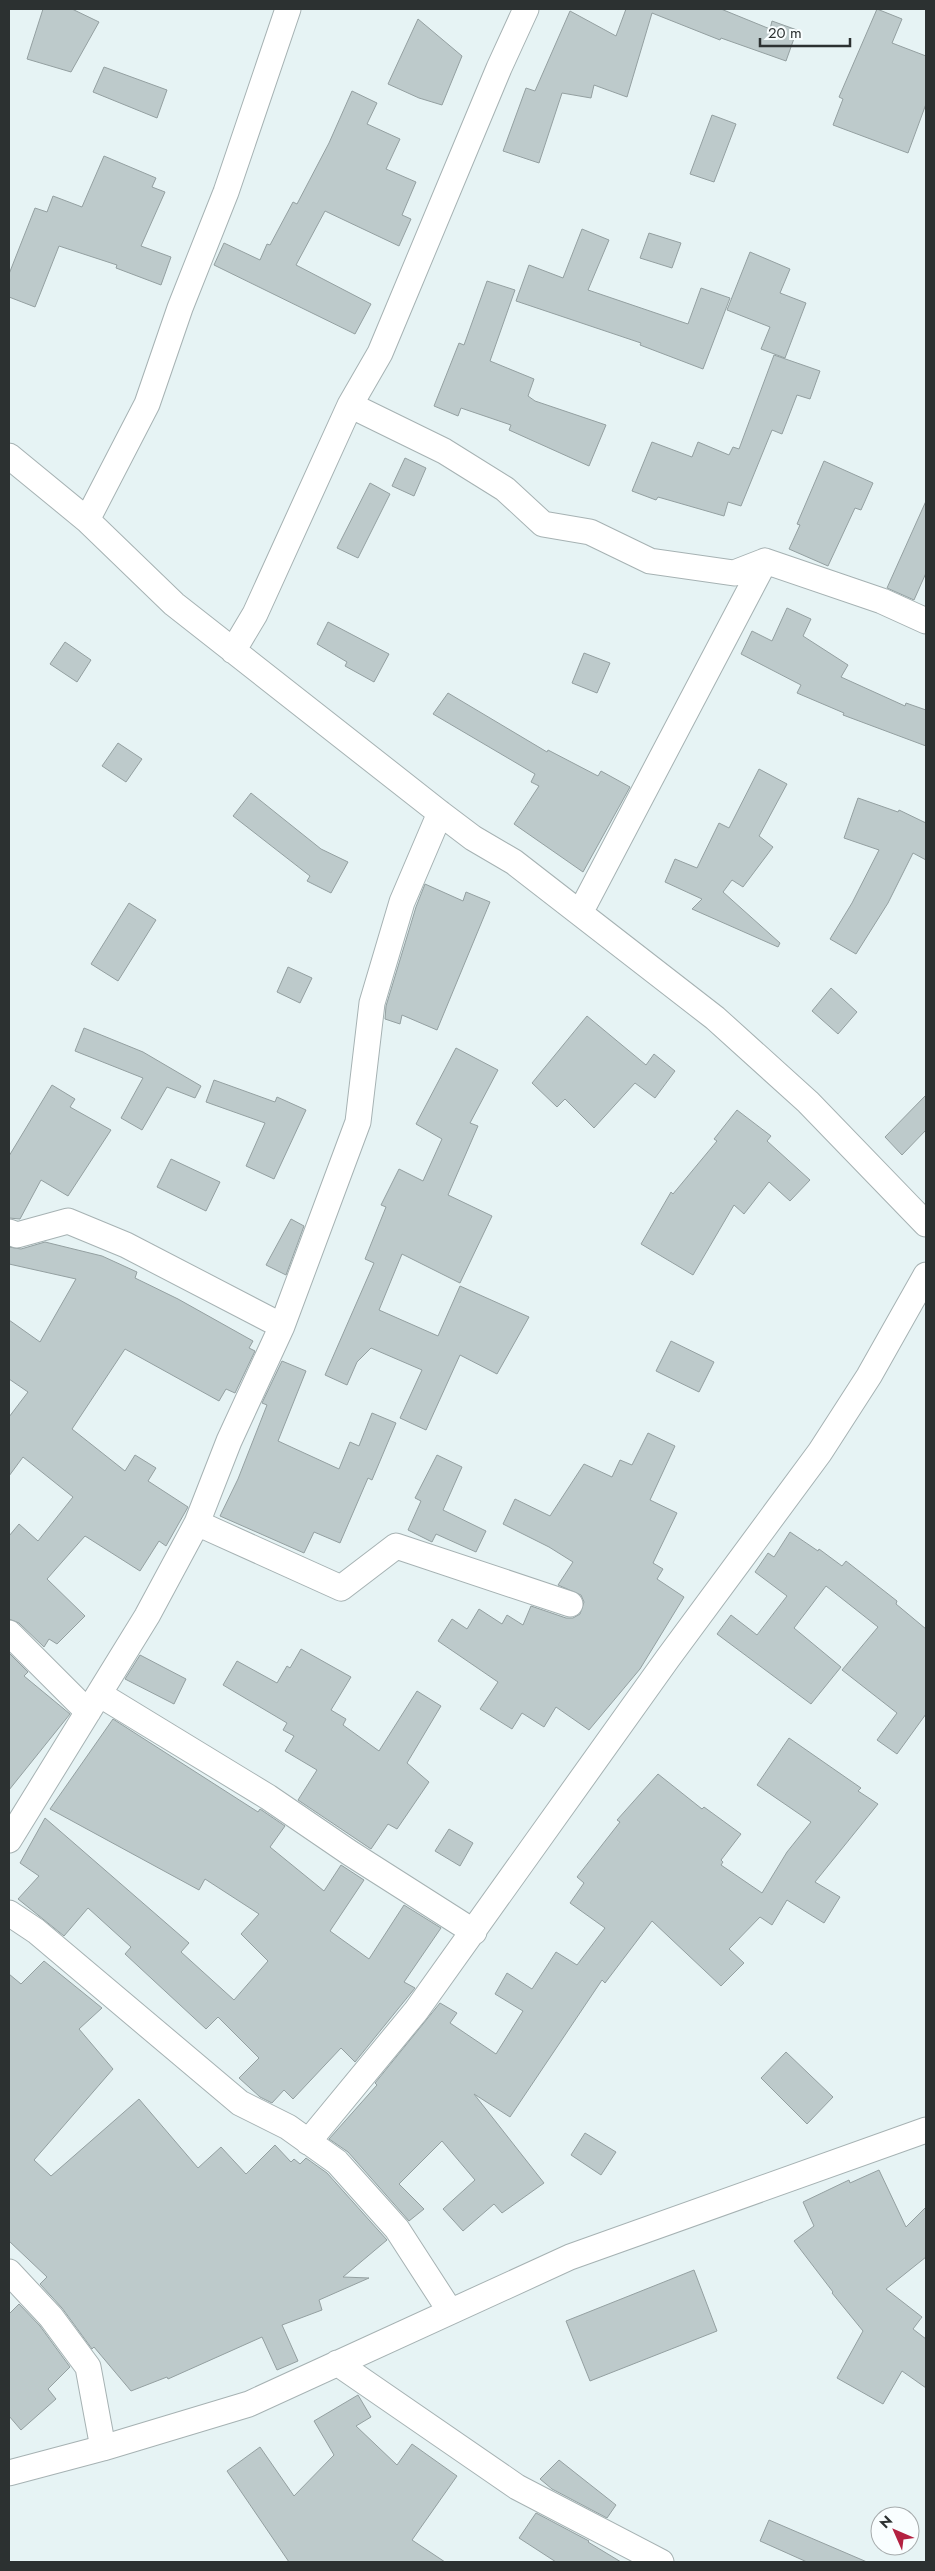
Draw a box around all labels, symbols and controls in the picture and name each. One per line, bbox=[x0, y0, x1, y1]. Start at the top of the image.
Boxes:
scale bar bbox=[760, 15, 850, 47]
text: 20 m bbox=[768, 22, 802, 44]
north arrow bbox=[870, 2506, 920, 2556]
text: N bbox=[875, 2511, 897, 2533]

